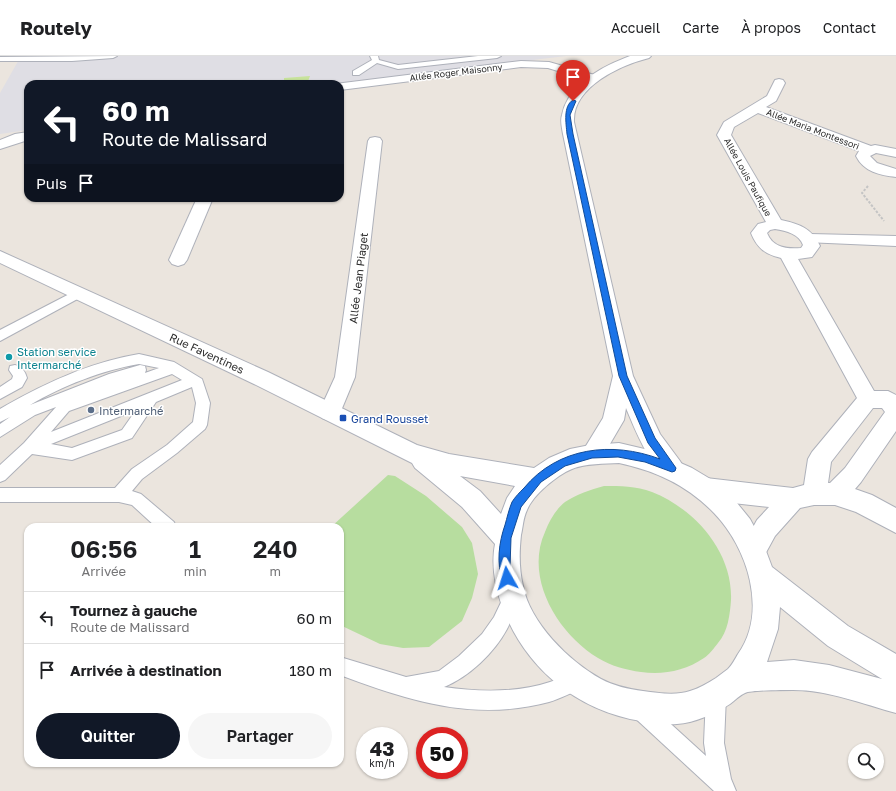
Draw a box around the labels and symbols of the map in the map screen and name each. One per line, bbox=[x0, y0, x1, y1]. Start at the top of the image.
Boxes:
pin bbox=[556, 60, 590, 101]
street label: Allée Roger Maisonny bbox=[409, 61, 503, 83]
street label: Allée Maria Montessori bbox=[765, 106, 861, 152]
street label: Allée Louis Paufique bbox=[722, 136, 774, 218]
street label: Allée Jean Piaget bbox=[346, 232, 370, 324]
street label: Rue Faventines bbox=[168, 330, 246, 376]
place label: Station service Intermarché bbox=[17, 345, 96, 371]
marker: Station service Intermarché bbox=[4, 352, 14, 362]
place label: Intermarché bbox=[99, 404, 163, 417]
marker: Intermarché bbox=[86, 405, 96, 415]
place label: Grand Rousset bbox=[351, 412, 429, 425]
marker: Grand Rousset bbox=[338, 413, 348, 423]
position arrow bbox=[486, 557, 528, 599]
speed limit sign: 50 bbox=[416, 727, 468, 779]

